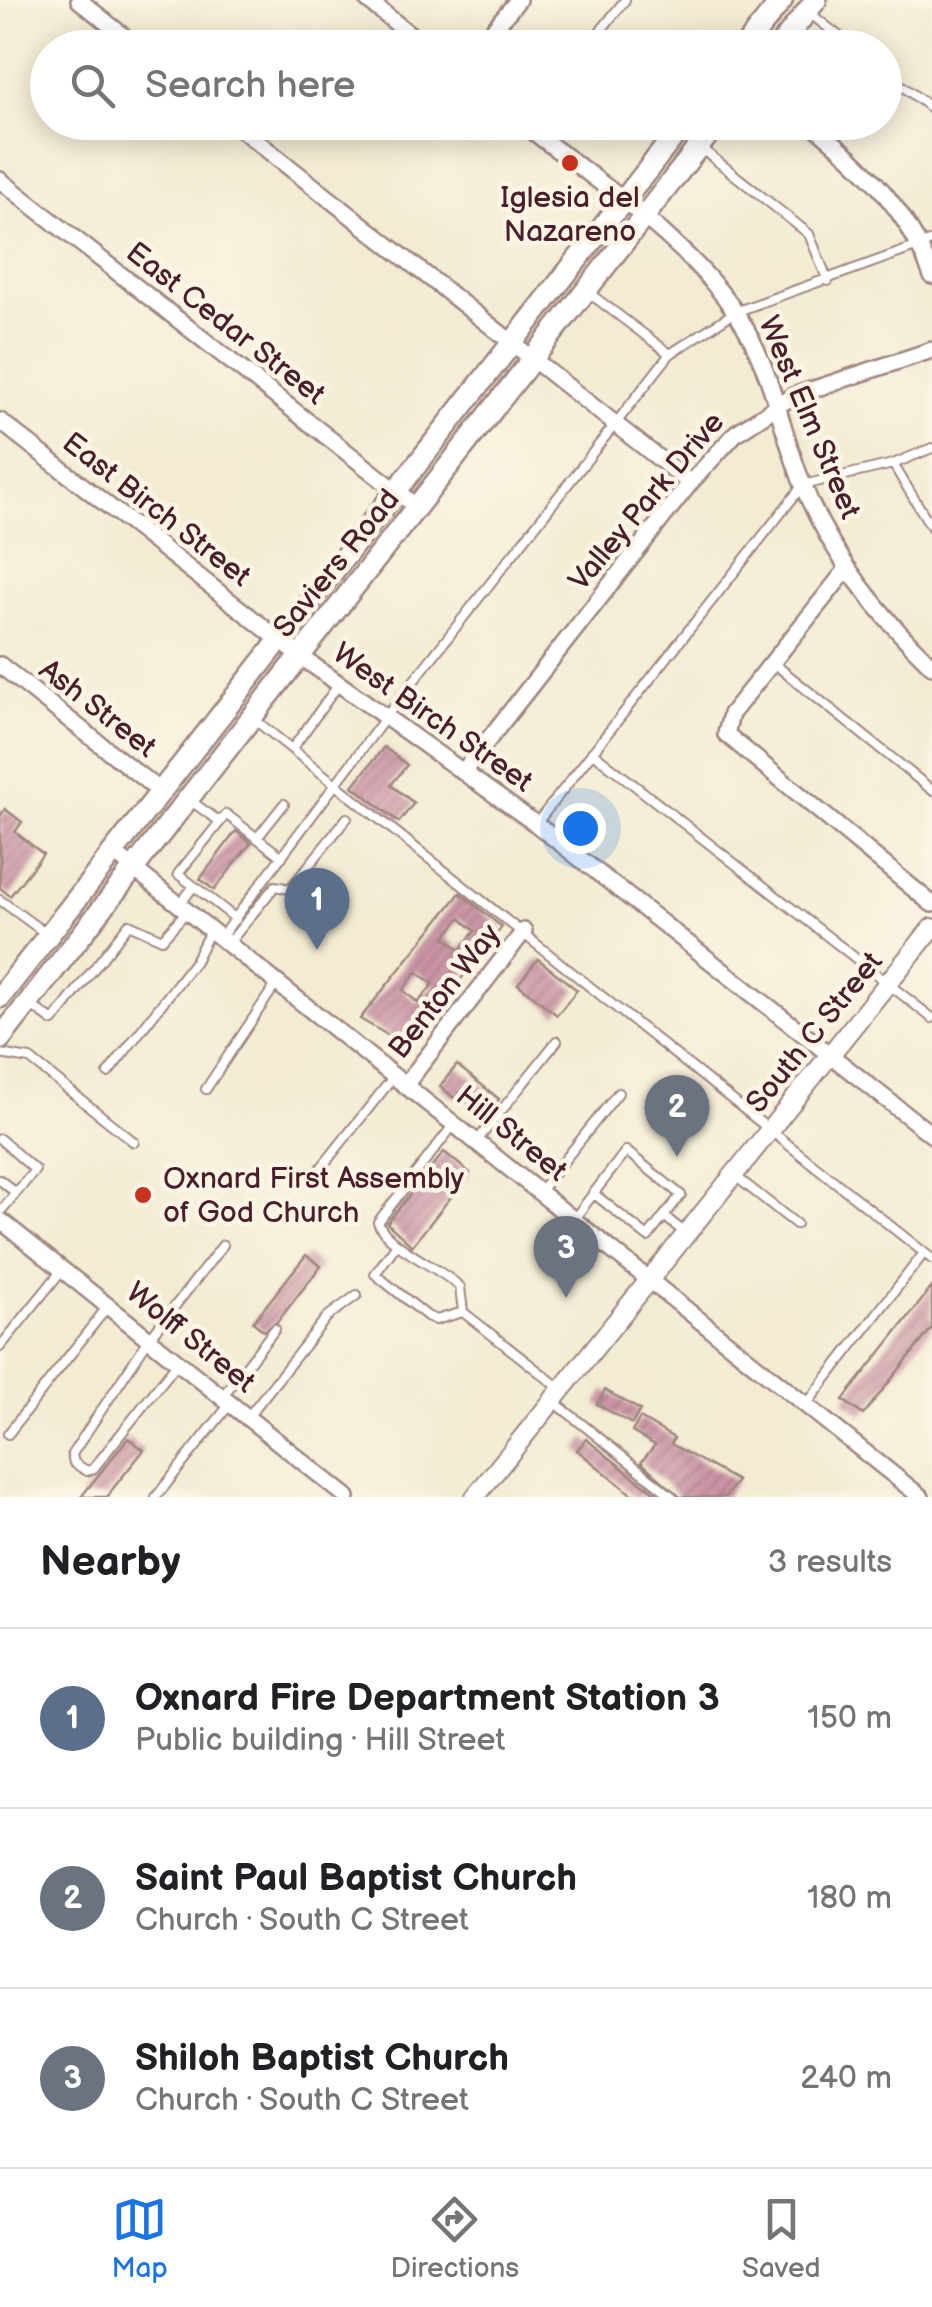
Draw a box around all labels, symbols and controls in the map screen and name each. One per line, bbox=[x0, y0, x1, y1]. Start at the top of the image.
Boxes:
search box bbox=[30, 30, 902, 140]
icon: search bbox=[65, 58, 120, 113]
text: Search here bbox=[145, 63, 356, 108]
marker: Iglesia del Nazareno bbox=[559, 152, 581, 174]
place label: Iglesia del Nazareno bbox=[500, 180, 640, 250]
street label: East Cedar Street bbox=[119, 235, 332, 413]
street label: West Elm Street bbox=[750, 311, 868, 524]
street label: Valley Park Drive bbox=[562, 405, 732, 598]
street label: East Birch Street bbox=[55, 425, 258, 595]
street label: Saviers Road bbox=[266, 482, 408, 645]
street label: West Birch Street bbox=[326, 635, 539, 800]
street label: Ash Street bbox=[32, 652, 163, 766]
your location bbox=[555, 803, 606, 854]
pin: 1 bbox=[284, 868, 350, 950]
street label: Benton Way bbox=[381, 917, 509, 1066]
street label: South C Street bbox=[739, 945, 891, 1120]
pin: 2 bbox=[644, 1074, 710, 1157]
street label: Hill Street bbox=[449, 1078, 574, 1189]
place label: Oxnard First Assembly of God Church bbox=[163, 1161, 465, 1231]
marker: Oxnard First Assembly of God Church bbox=[132, 1184, 154, 1206]
pin: 3 bbox=[534, 1216, 598, 1298]
street label: Wolff Street bbox=[119, 1275, 262, 1401]
text: Nearby bbox=[40, 1537, 180, 1588]
text: 3 results bbox=[768, 1543, 892, 1582]
text: Oxnard Fire Department Station 3 bbox=[135, 1676, 720, 1721]
text: 1 bbox=[66, 1699, 79, 1738]
text: 150 m bbox=[807, 1699, 892, 1738]
text: Public building · Hill Street bbox=[135, 1721, 505, 1760]
text: Saint Paul Baptist Church bbox=[135, 1856, 577, 1901]
text: 2 bbox=[63, 1879, 82, 1918]
text: 180 m bbox=[807, 1879, 892, 1918]
text: Church · South C Street bbox=[135, 1901, 469, 1940]
text: Shiloh Baptist Church bbox=[135, 2036, 509, 2081]
text: 3 bbox=[63, 2059, 82, 2098]
text: 240 m bbox=[800, 2059, 892, 2098]
text: Church · South C Street bbox=[135, 2081, 469, 2120]
tab: Map bbox=[111, 2192, 168, 2285]
tab: Directions bbox=[390, 2192, 519, 2285]
tab: Saved bbox=[742, 2192, 821, 2285]

